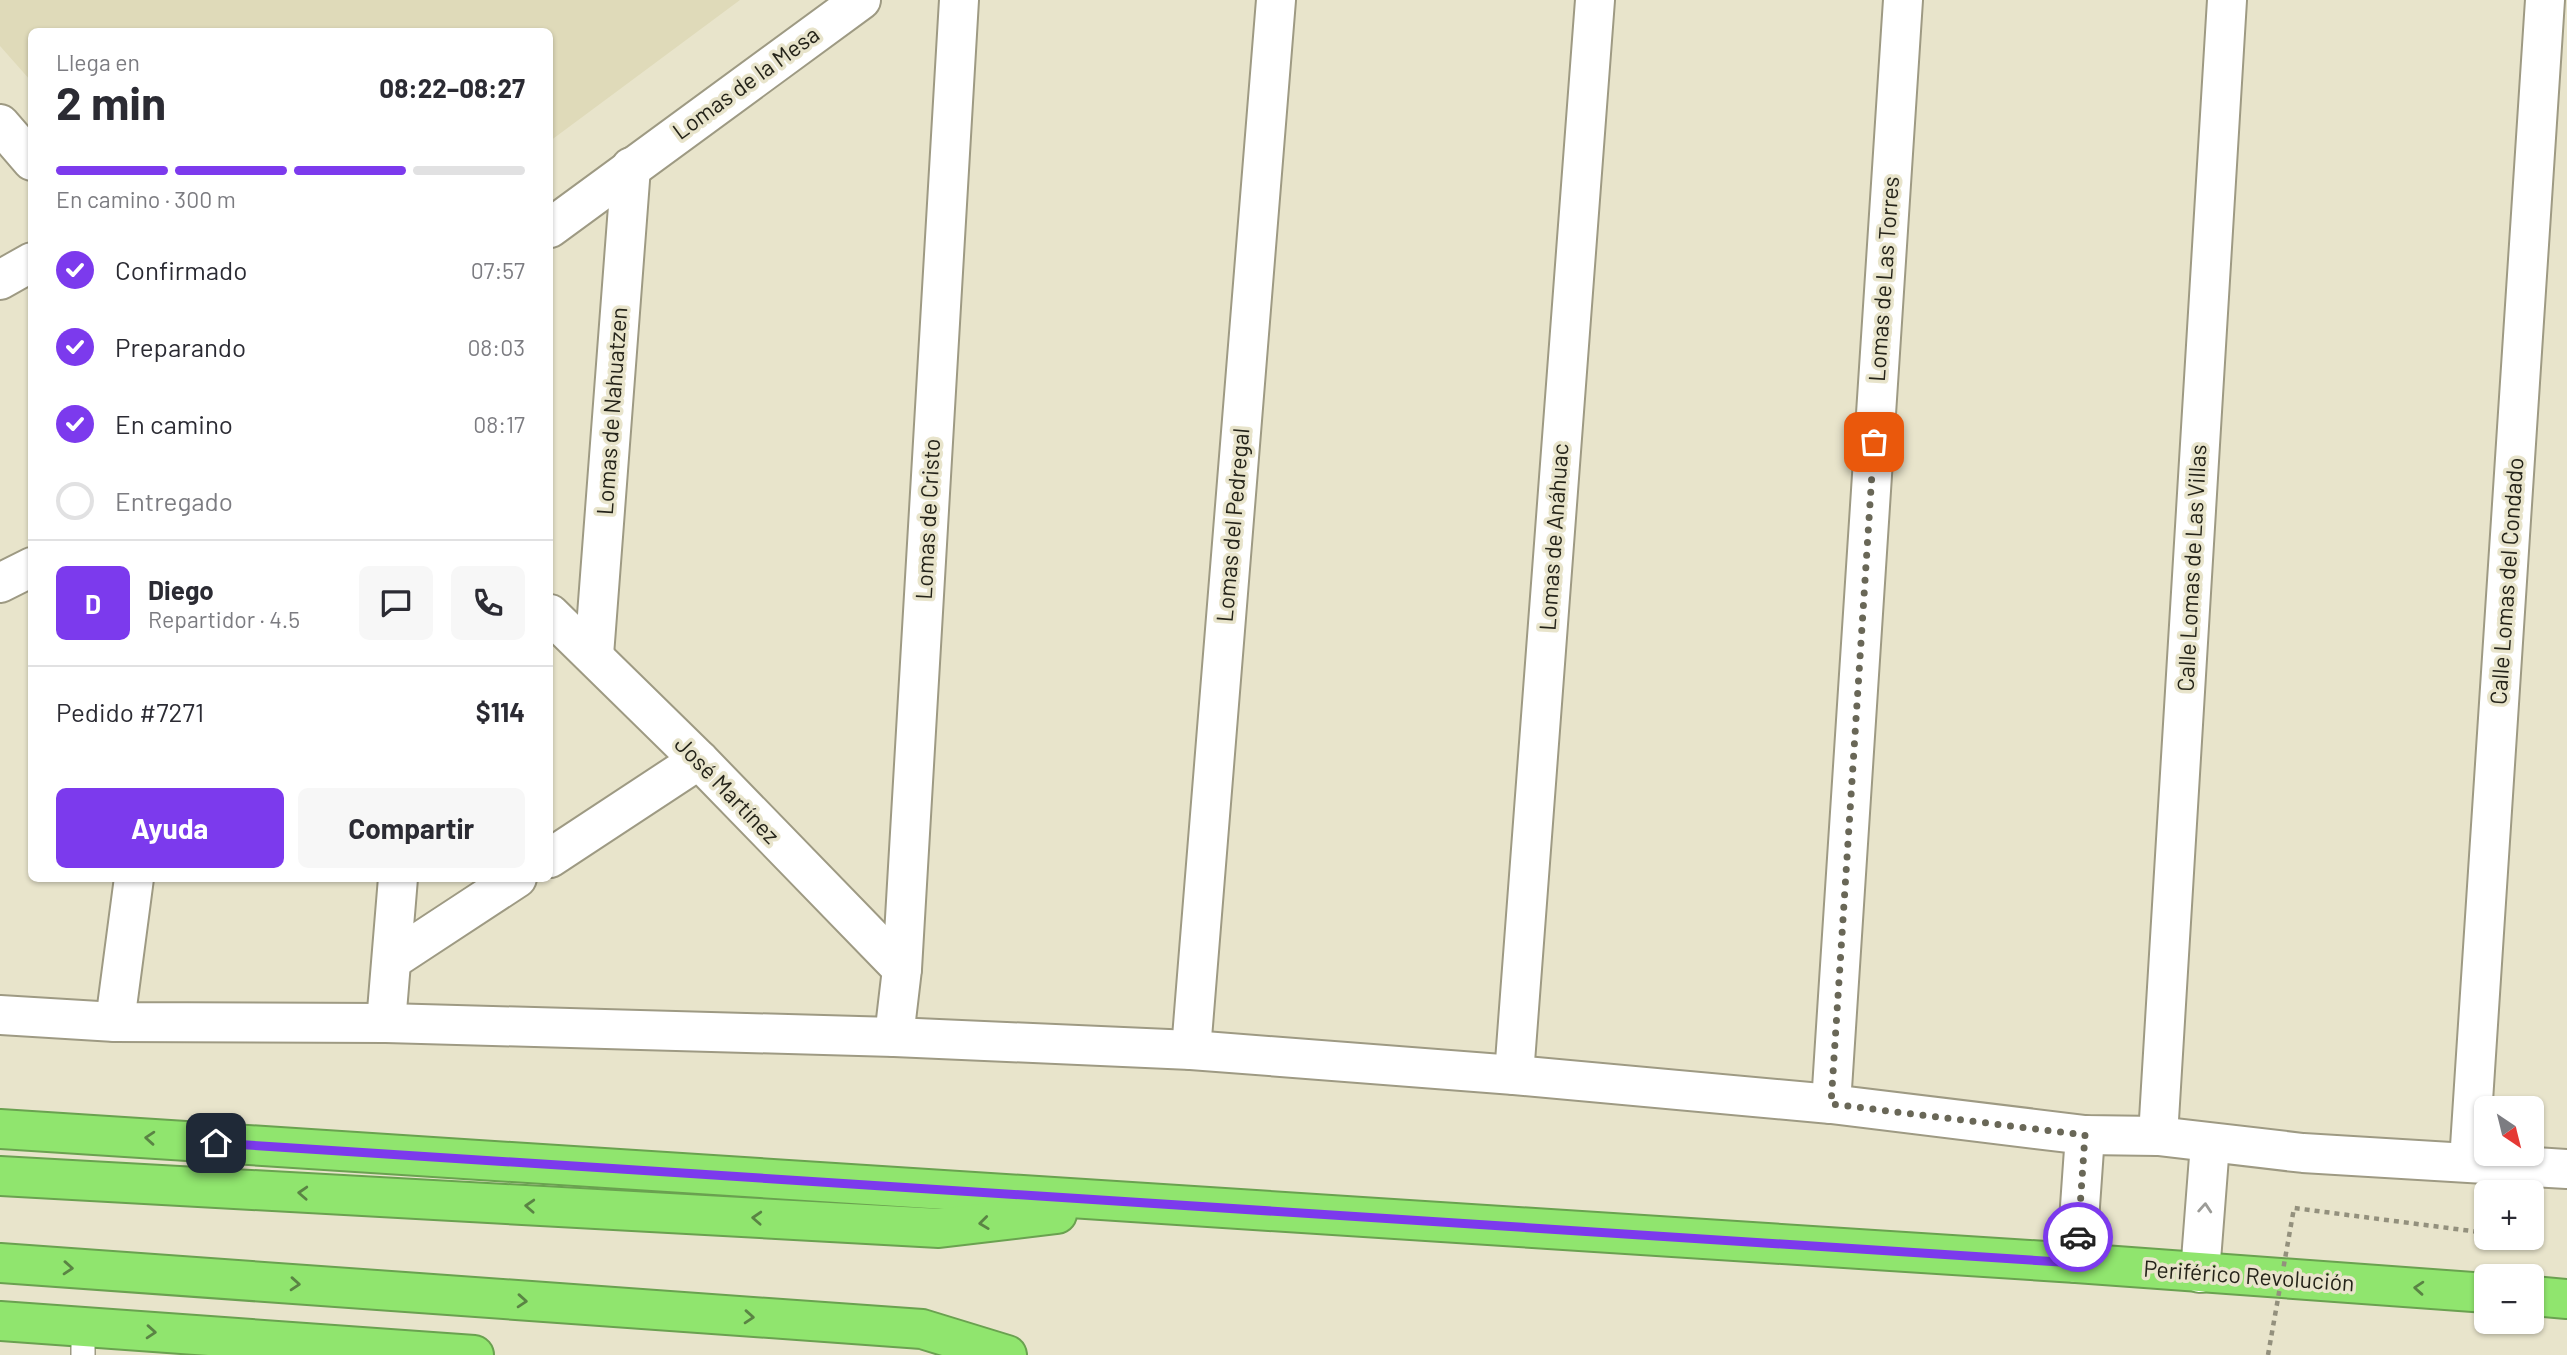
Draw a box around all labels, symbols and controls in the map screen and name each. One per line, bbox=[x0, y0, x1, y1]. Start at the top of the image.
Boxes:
street label: Lomas de la Mesa bbox=[667, 20, 824, 145]
text: Llega en bbox=[56, 48, 140, 76]
text: 08:22–08:27 bbox=[379, 72, 525, 103]
text: 2 min bbox=[56, 74, 166, 129]
street label: Lomas de Las Torres bbox=[1862, 175, 1904, 383]
text: En camino · 300 m bbox=[56, 185, 236, 213]
icon: check bbox=[56, 251, 94, 289]
text: Confirmado bbox=[115, 254, 247, 285]
text: 07:57 bbox=[471, 256, 525, 284]
street label: Lomas de Nahuatzen bbox=[590, 306, 632, 516]
icon: check bbox=[56, 328, 94, 366]
text: Preparando bbox=[115, 331, 246, 362]
text: 08:03 bbox=[467, 333, 525, 361]
icon: check bbox=[56, 405, 94, 443]
text: En camino bbox=[115, 408, 233, 439]
text: 08:17 bbox=[473, 410, 525, 438]
pin bbox=[1844, 412, 1904, 472]
icon: bag bbox=[1855, 423, 1893, 461]
street label: Lomas del Pedregal bbox=[1210, 427, 1254, 623]
street label: Lomas de Cristo bbox=[909, 438, 945, 600]
street label: Lomas de Anáhuac bbox=[1532, 442, 1574, 632]
street label: Calle Lomas de Las Villas bbox=[2171, 444, 2211, 692]
street label: Calle Lomas del Condado bbox=[2483, 456, 2529, 706]
text: Entregado bbox=[115, 485, 233, 516]
button: chat bbox=[359, 566, 433, 640]
button: phone bbox=[451, 566, 525, 640]
text: Diego bbox=[148, 574, 214, 605]
text: D bbox=[85, 588, 101, 619]
text: Repartidor · 4.5 bbox=[148, 605, 300, 633]
text: Pedido #7271 bbox=[56, 696, 204, 727]
text: $114 bbox=[476, 696, 525, 727]
street label: José Martínez bbox=[670, 730, 786, 849]
button: Ayuda bbox=[56, 788, 284, 868]
button: Compartir bbox=[298, 788, 525, 868]
north arrow bbox=[2474, 1096, 2544, 1166]
map controls bbox=[2474, 1096, 2544, 1334]
pin bbox=[186, 1113, 246, 1173]
icon: home bbox=[197, 1124, 235, 1162]
one-way arrow bbox=[144, 1131, 155, 1146]
button: + bbox=[2474, 1180, 2544, 1250]
one-way arrow bbox=[297, 1186, 308, 1201]
one-way arrow bbox=[525, 1198, 536, 1213]
courier bbox=[2043, 1202, 2113, 1272]
one-way arrow bbox=[2197, 1202, 2212, 1213]
one-way arrow bbox=[752, 1211, 763, 1226]
one-way arrow bbox=[979, 1215, 990, 1230]
icon: car bbox=[2059, 1218, 2097, 1256]
street label: Periférico Revolución bbox=[2143, 1254, 2356, 1296]
one-way arrow bbox=[63, 1260, 74, 1275]
button: − bbox=[2474, 1264, 2544, 1334]
one-way arrow bbox=[290, 1276, 301, 1291]
one-way arrow bbox=[2413, 1281, 2424, 1296]
one-way arrow bbox=[517, 1293, 528, 1308]
one-way arrow bbox=[744, 1309, 755, 1324]
one-way arrow bbox=[146, 1324, 157, 1339]

